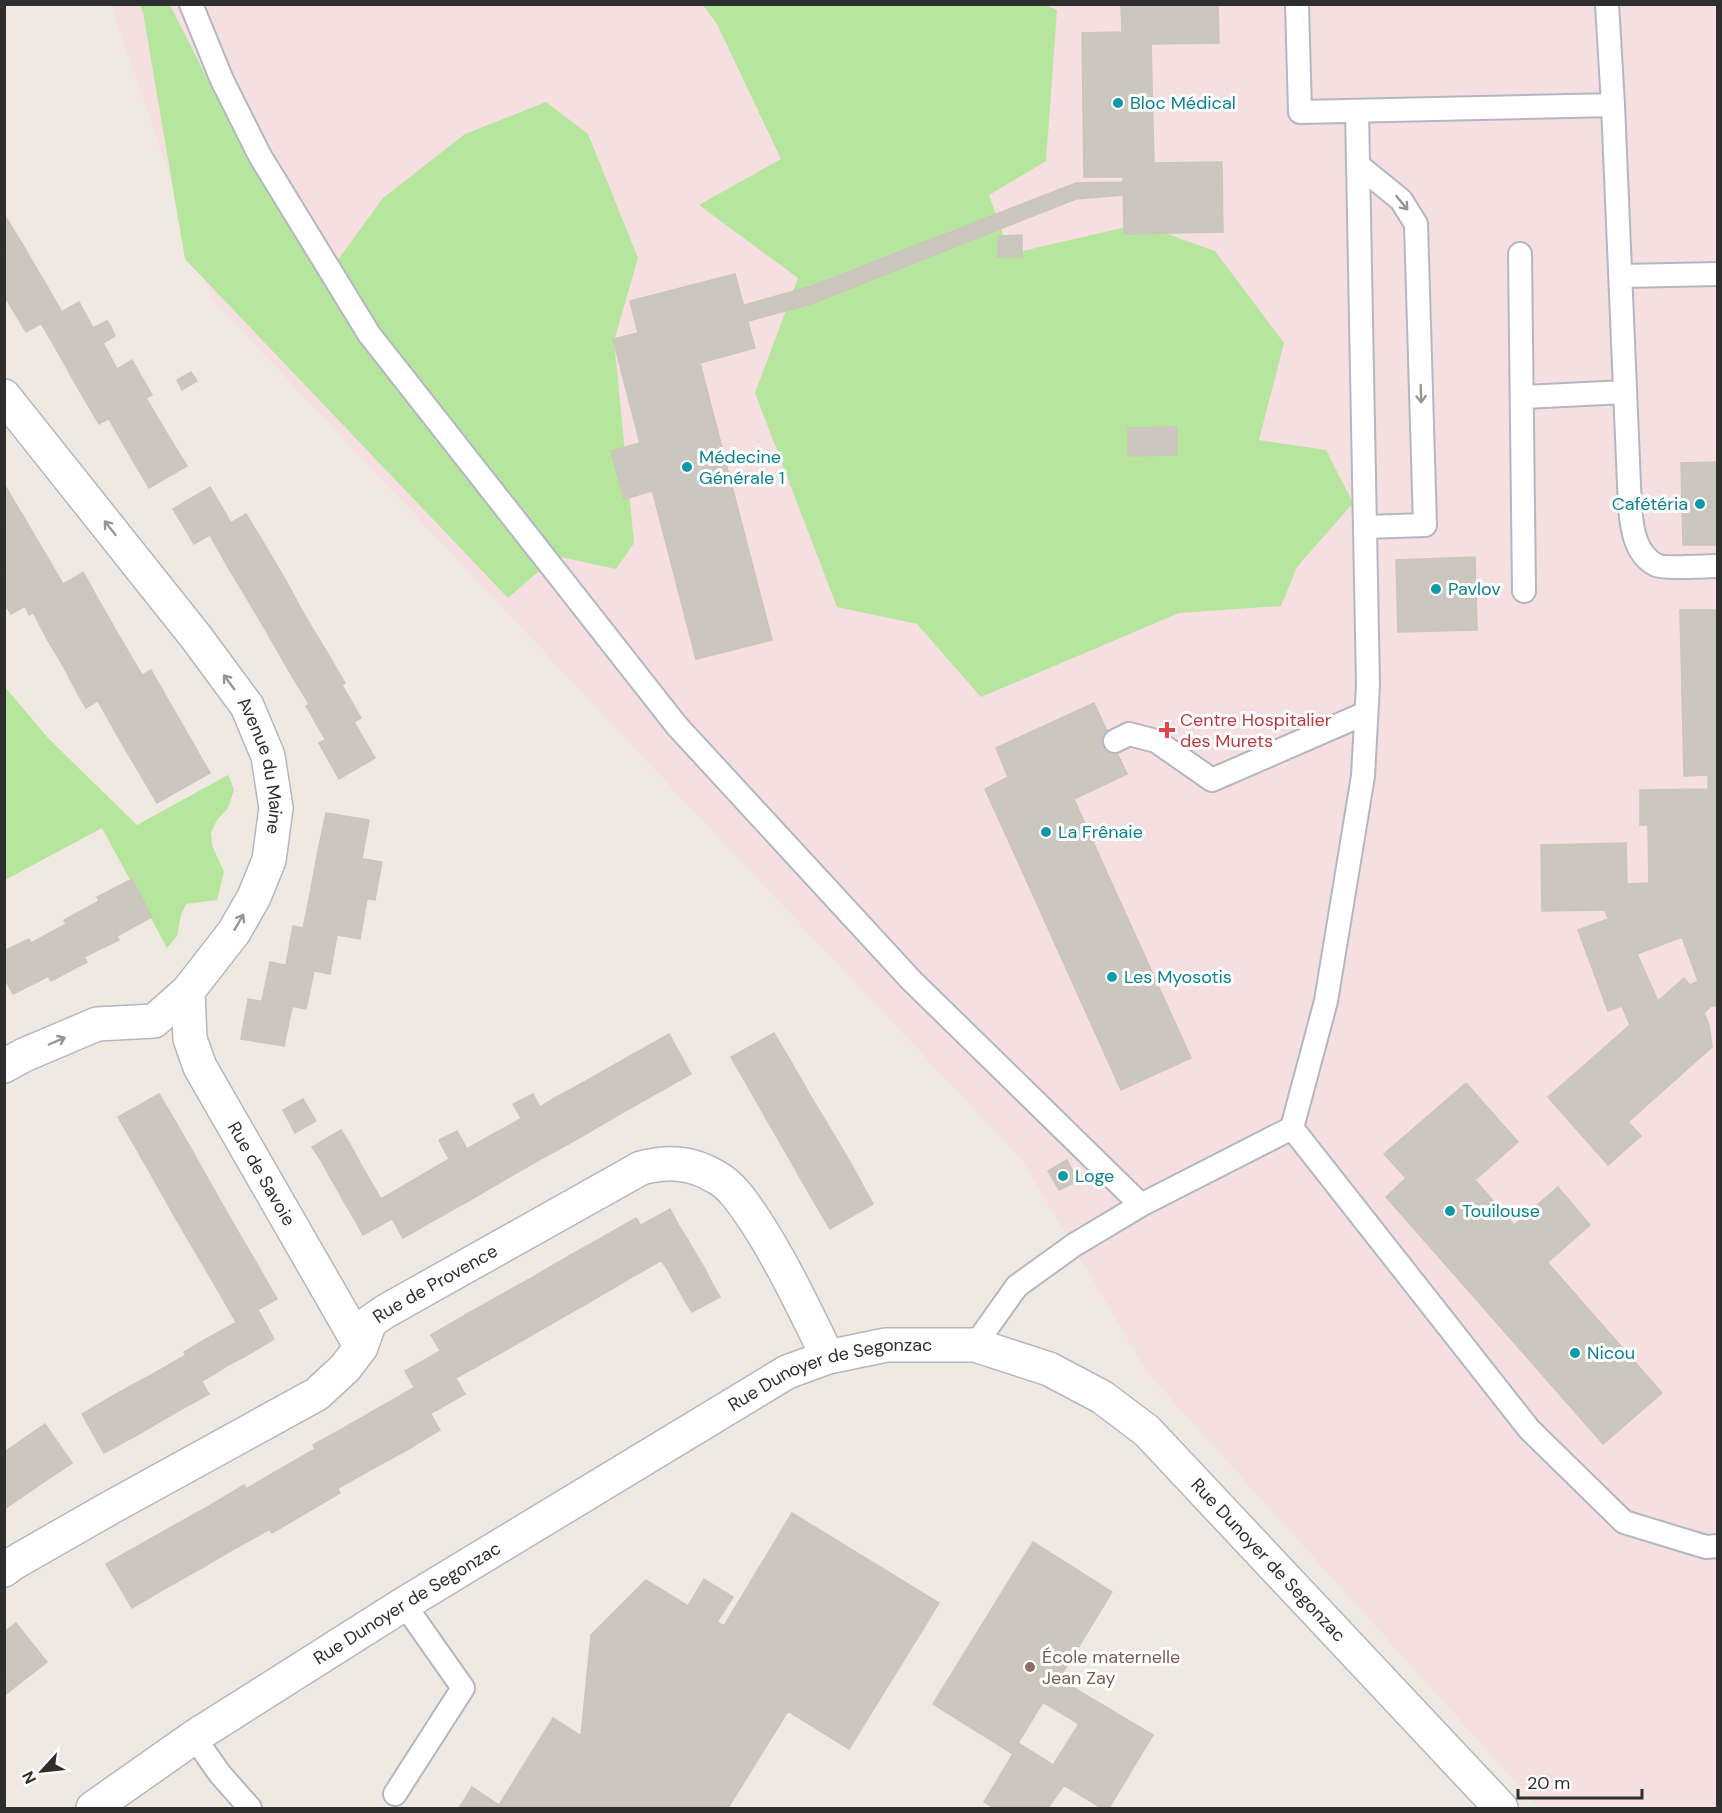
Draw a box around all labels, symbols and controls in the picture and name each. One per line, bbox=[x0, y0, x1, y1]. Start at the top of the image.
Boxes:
place label: Bloc Médical bbox=[1130, 91, 1236, 115]
marker: Bloc Médical bbox=[1111, 96, 1125, 110]
one-way arrow bbox=[1395, 195, 1408, 211]
one-way arrow bbox=[1416, 383, 1427, 403]
place label: Médecine Générale 1 bbox=[699, 445, 785, 490]
marker: Médecine Générale 1 bbox=[680, 460, 694, 474]
place label: Cafétéria bbox=[1612, 492, 1688, 516]
marker: Cafétéria bbox=[1693, 497, 1707, 511]
one-way arrow bbox=[103, 521, 116, 537]
place label: Pavlov bbox=[1448, 577, 1501, 601]
marker: Pavlov bbox=[1429, 582, 1443, 596]
one-way arrow bbox=[223, 675, 236, 691]
street label: Avenue du Maine bbox=[232, 692, 288, 836]
place label: Centre Hospitalier des Murets bbox=[1180, 708, 1332, 753]
marker: Centre Hospitalier des Murets bbox=[1158, 721, 1176, 739]
place label: La Frênaie bbox=[1058, 820, 1143, 844]
marker: La Frênaie bbox=[1039, 825, 1053, 839]
one-way arrow bbox=[234, 914, 246, 931]
place label: Les Myosotis bbox=[1124, 965, 1232, 989]
marker: Les Myosotis bbox=[1105, 970, 1119, 984]
one-way arrow bbox=[48, 1035, 66, 1046]
street label: Rue de Savoie bbox=[222, 1117, 301, 1230]
place label: Loge bbox=[1075, 1164, 1114, 1188]
marker: Loge bbox=[1056, 1169, 1070, 1183]
place label: Touilouse bbox=[1462, 1199, 1540, 1223]
marker: Touilouse bbox=[1443, 1204, 1457, 1218]
street label: Rue de Provence bbox=[368, 1239, 502, 1329]
street label: Rue Dunoyer de Segonzac bbox=[724, 1333, 932, 1417]
place label: Nicou bbox=[1587, 1341, 1635, 1365]
marker: Nicou bbox=[1568, 1346, 1582, 1360]
street label: Rue Dunoyer de Segonzac bbox=[1186, 1473, 1351, 1647]
street label: Rue Dunoyer de Segonzac bbox=[309, 1536, 505, 1670]
place label: École maternelle Jean Zay bbox=[1042, 1645, 1180, 1690]
marker: École maternelle Jean Zay bbox=[1023, 1660, 1037, 1674]
north arrow bbox=[12, 1741, 72, 1801]
scale bar bbox=[1518, 1762, 1642, 1800]
text: N bbox=[17, 1768, 41, 1788]
text: 20 m bbox=[1527, 1771, 1570, 1795]

